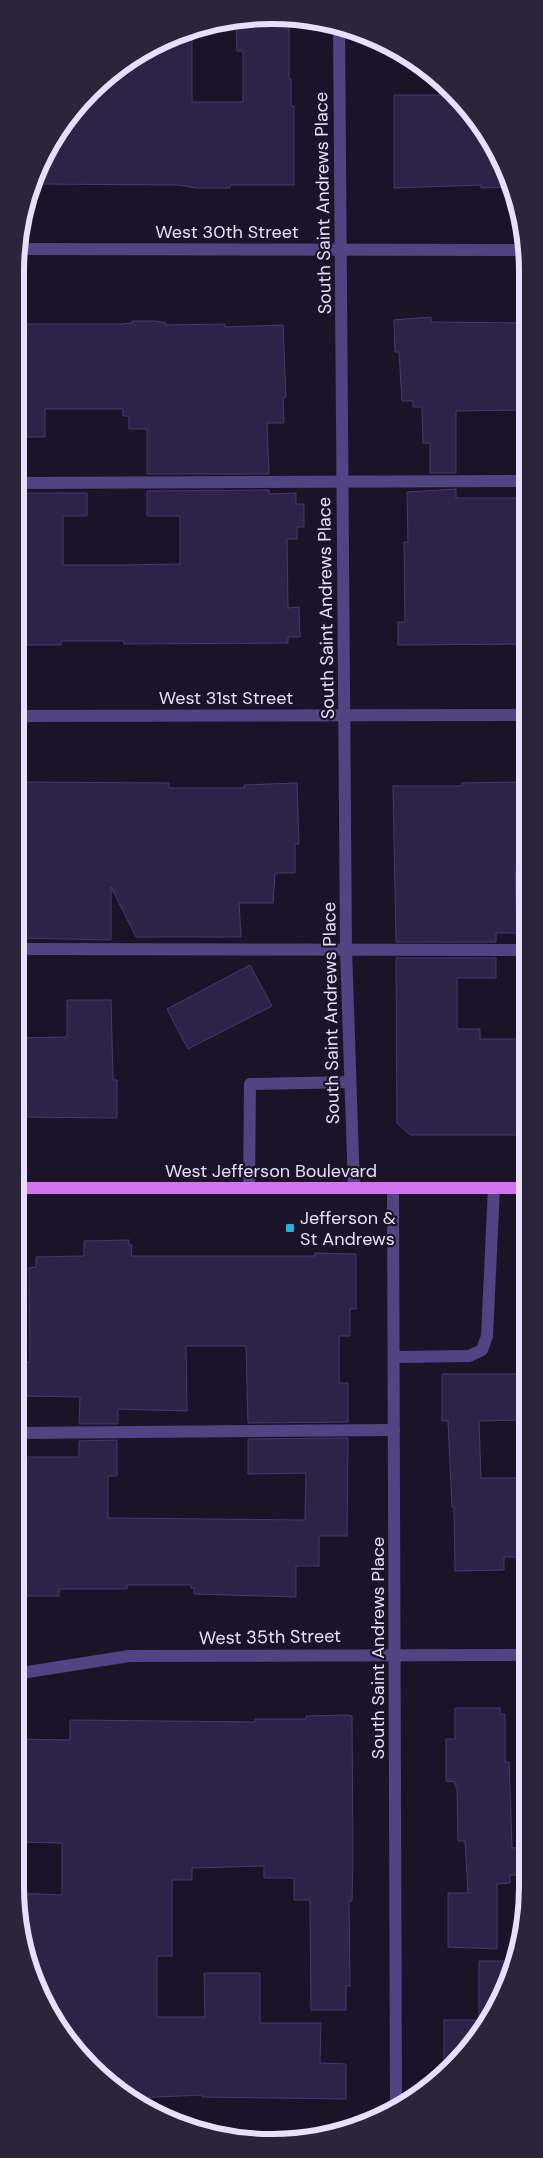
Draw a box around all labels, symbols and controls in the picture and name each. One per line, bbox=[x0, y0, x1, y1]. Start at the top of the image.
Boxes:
street label: South Saint Andrews Place bbox=[309, 92, 337, 314]
street label: West 30th Street bbox=[155, 220, 299, 244]
street label: South Saint Andrews Place bbox=[312, 497, 340, 719]
street label: West 31st Street bbox=[159, 686, 293, 710]
street label: South Saint Andrews Place bbox=[317, 902, 345, 1124]
street label: West Jefferson Boulevard bbox=[165, 1159, 377, 1183]
place label: Jefferson & St Andrews bbox=[300, 1206, 396, 1251]
marker: Jefferson & St Andrews bbox=[284, 1222, 296, 1234]
street label: South Saint Andrews Place bbox=[366, 1537, 390, 1759]
street label: West 35th Street bbox=[199, 1624, 341, 1650]

